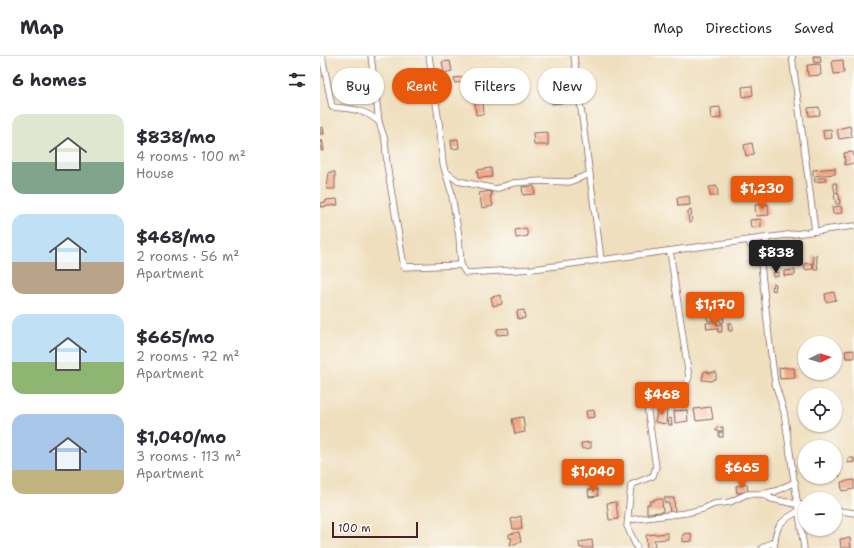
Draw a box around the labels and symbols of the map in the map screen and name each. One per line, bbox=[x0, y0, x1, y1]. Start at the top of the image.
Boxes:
pin: $1,230 bbox=[729, 176, 795, 210]
pin: $838 bbox=[752, 240, 800, 274]
pin: $1,170 bbox=[682, 292, 748, 326]
north arrow bbox=[798, 336, 842, 380]
pin: $468 bbox=[638, 382, 686, 416]
pin: $665 bbox=[718, 455, 766, 489]
pin: $1,040 bbox=[560, 459, 626, 493]
scale bar bbox=[332, 520, 418, 539]

